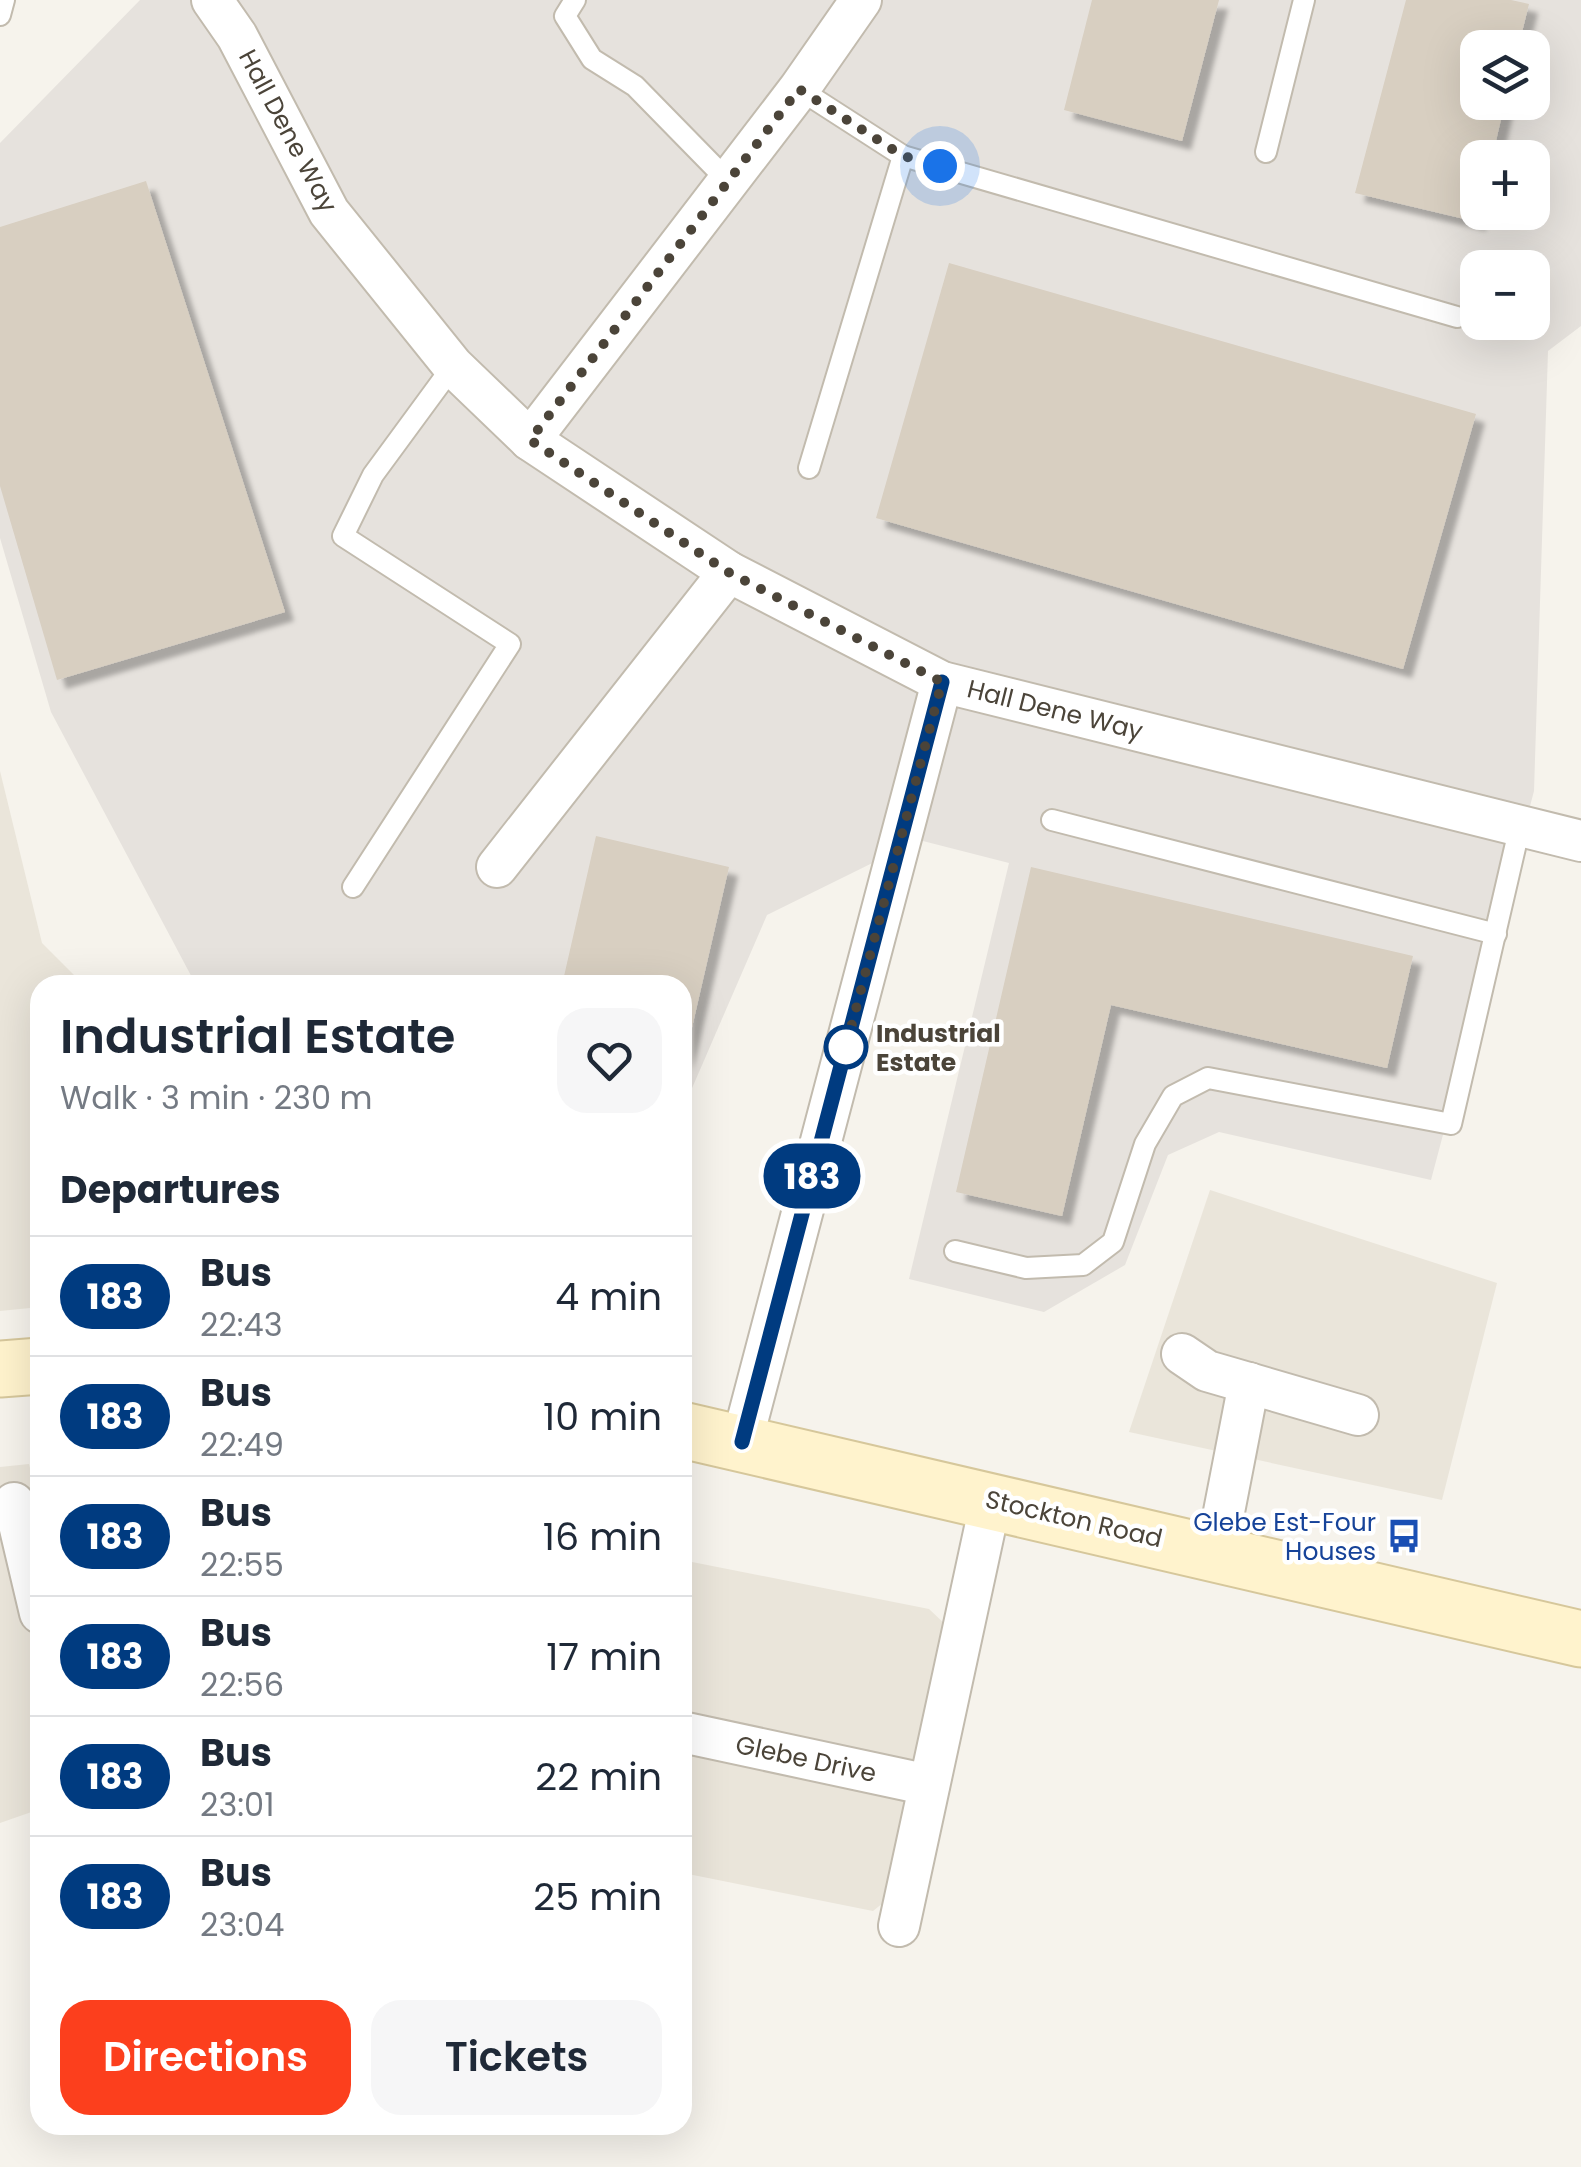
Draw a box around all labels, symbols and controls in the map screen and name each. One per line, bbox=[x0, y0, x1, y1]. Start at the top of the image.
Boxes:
map controls bbox=[1460, 30, 1550, 340]
button: layers bbox=[1460, 30, 1550, 120]
street label: Hall Dene Way bbox=[230, 43, 346, 219]
button: + bbox=[1460, 140, 1550, 230]
your location bbox=[915, 141, 965, 191]
button: − bbox=[1460, 250, 1550, 340]
street label: Hall Dene Way bbox=[963, 671, 1147, 749]
text: Industrial Estate bbox=[60, 1003, 455, 1070]
button: heart bbox=[557, 1008, 662, 1113]
place label: Industrial Estate bbox=[876, 1016, 1001, 1080]
marker: Industrial Estate bbox=[825, 1026, 867, 1068]
text: Walk · 3 min · 230 m bbox=[60, 1075, 373, 1120]
line badge: 183 bbox=[754, 1144, 870, 1208]
text: 183 bbox=[783, 1152, 841, 1201]
text: Departures bbox=[60, 1163, 281, 1216]
text: Bus bbox=[200, 1246, 272, 1299]
text: 4 min bbox=[555, 1270, 662, 1323]
text: 183 bbox=[86, 1272, 144, 1321]
text: 22:43 bbox=[200, 1302, 283, 1347]
text: Bus bbox=[200, 1366, 272, 1419]
text: 10 min bbox=[543, 1390, 662, 1443]
text: 183 bbox=[86, 1392, 144, 1441]
text: 22:49 bbox=[200, 1422, 284, 1467]
street label: Stockton Road bbox=[982, 1482, 1166, 1556]
text: Bus bbox=[200, 1486, 272, 1539]
place label: Glebe Est-Four Houses bbox=[1193, 1505, 1376, 1569]
text: 16 min bbox=[543, 1510, 662, 1563]
text: 183 bbox=[86, 1512, 144, 1561]
bus stop icon: Glebe Est-Four Houses bbox=[1385, 1517, 1423, 1555]
text: 22:55 bbox=[200, 1542, 284, 1587]
text: Bus bbox=[200, 1606, 272, 1659]
text: 17 min bbox=[546, 1630, 662, 1683]
text: 183 bbox=[86, 1632, 144, 1681]
text: 22:56 bbox=[200, 1662, 284, 1707]
text: Bus bbox=[200, 1726, 272, 1779]
street label: Glebe Drive bbox=[732, 1727, 880, 1791]
text: 22 min bbox=[535, 1750, 662, 1803]
text: 183 bbox=[86, 1752, 144, 1801]
text: 23:01 bbox=[200, 1782, 274, 1827]
text: Bus bbox=[200, 1846, 272, 1899]
text: 25 min bbox=[533, 1870, 662, 1923]
text: 183 bbox=[86, 1872, 144, 1921]
text: 23:04 bbox=[200, 1902, 284, 1947]
button: Directions bbox=[60, 2000, 351, 2115]
button: Tickets bbox=[371, 2000, 662, 2115]

